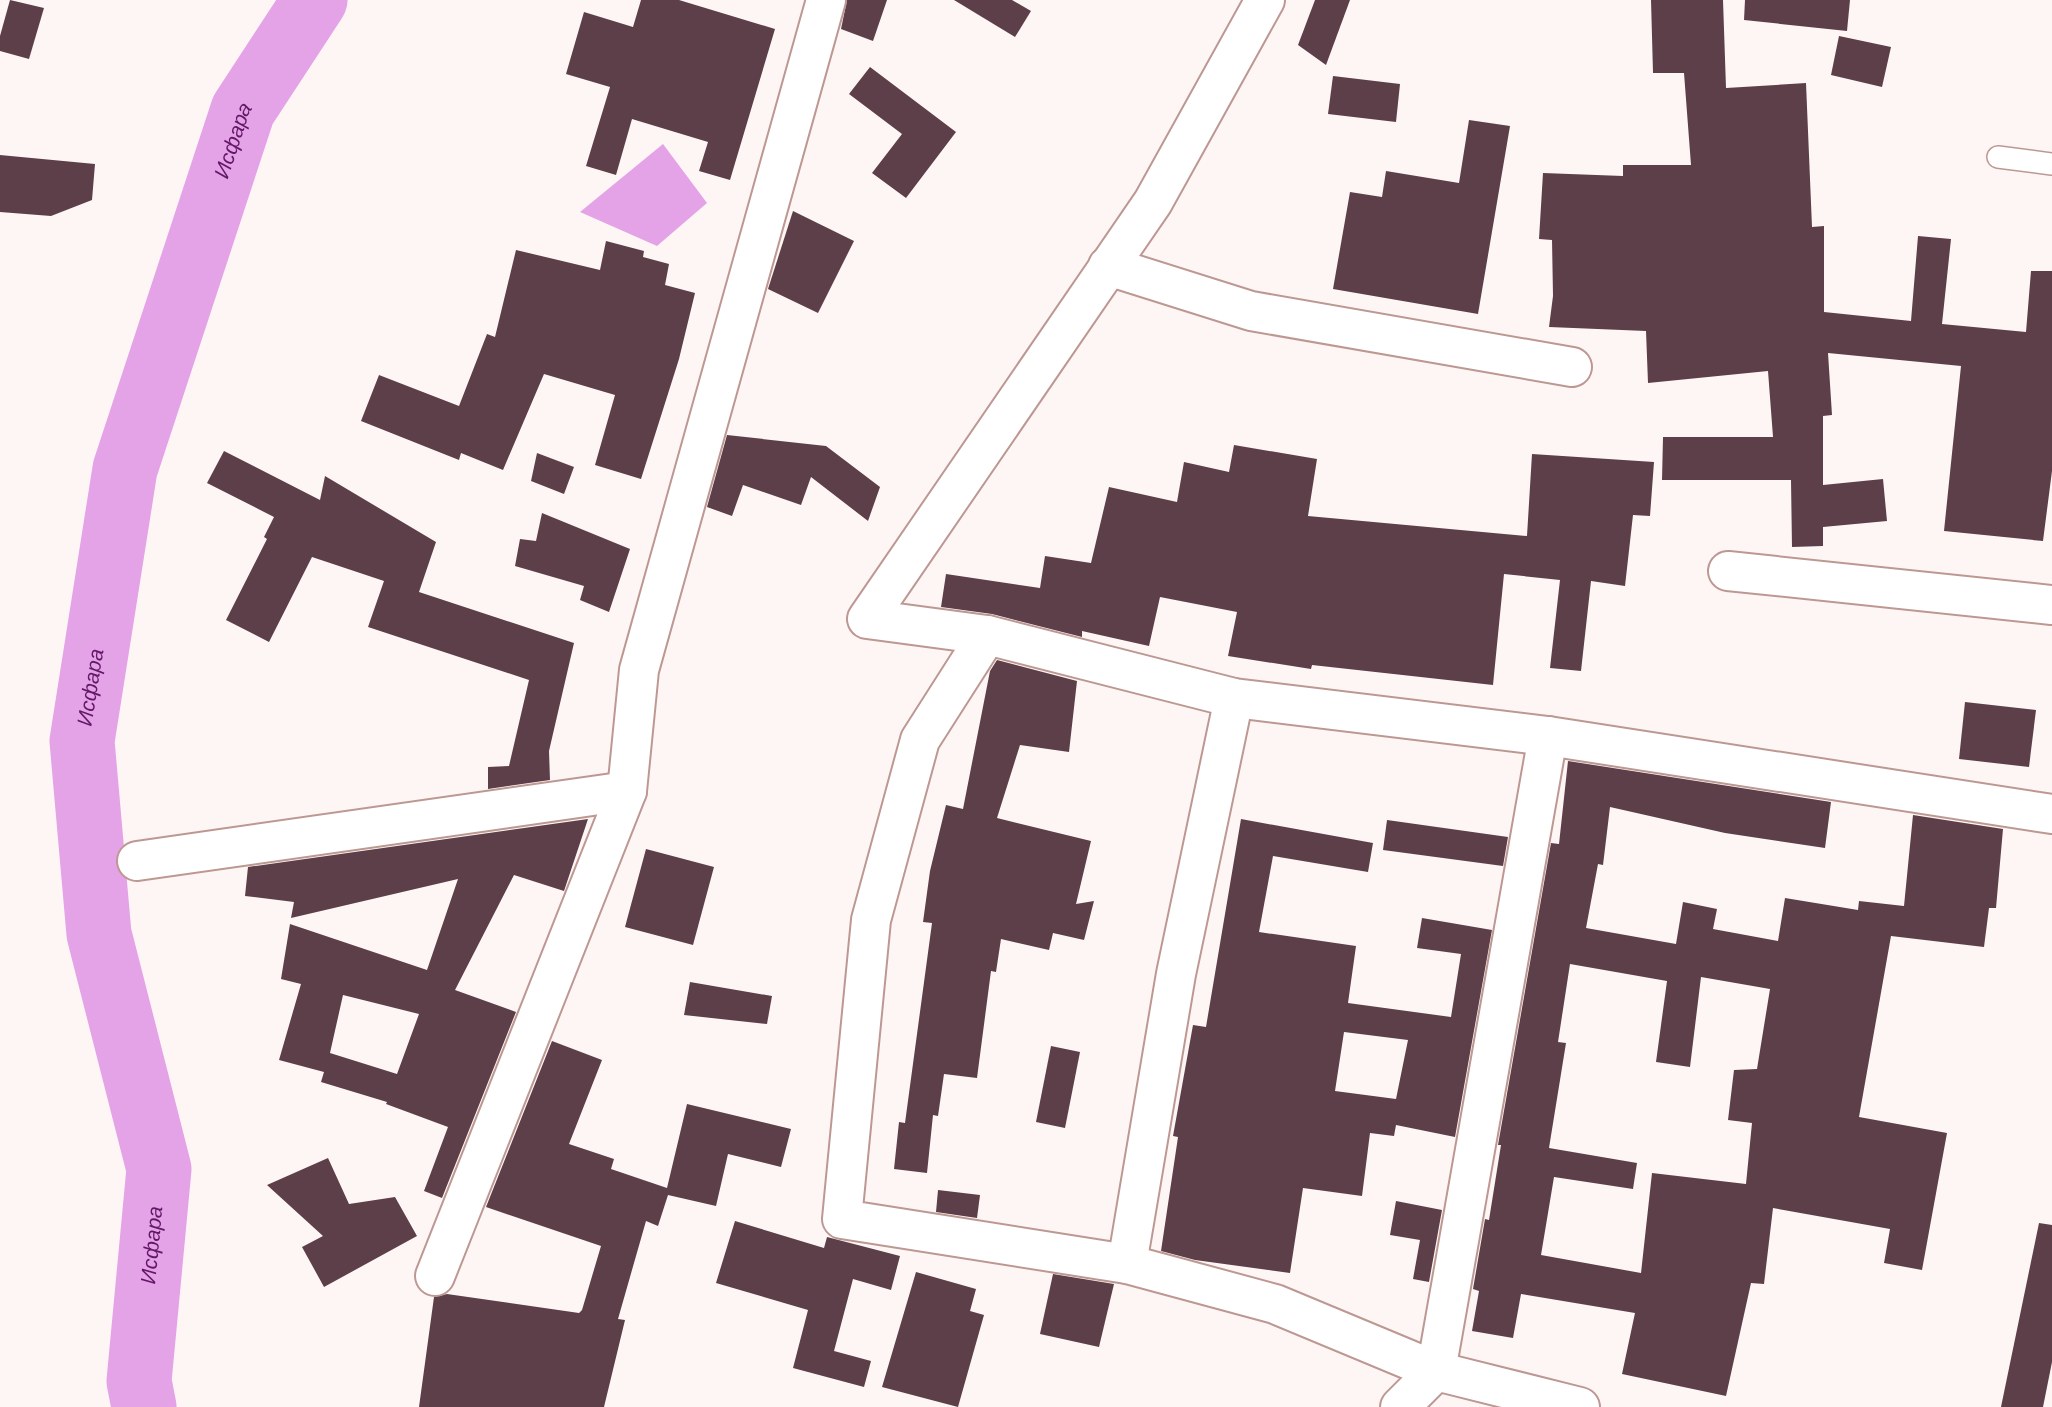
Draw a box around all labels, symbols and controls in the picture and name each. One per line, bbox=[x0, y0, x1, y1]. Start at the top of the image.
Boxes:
water label: Исфара bbox=[208, 96, 259, 182]
water label: Исфара bbox=[71, 647, 110, 728]
water label: Исфара bbox=[134, 1205, 169, 1285]

